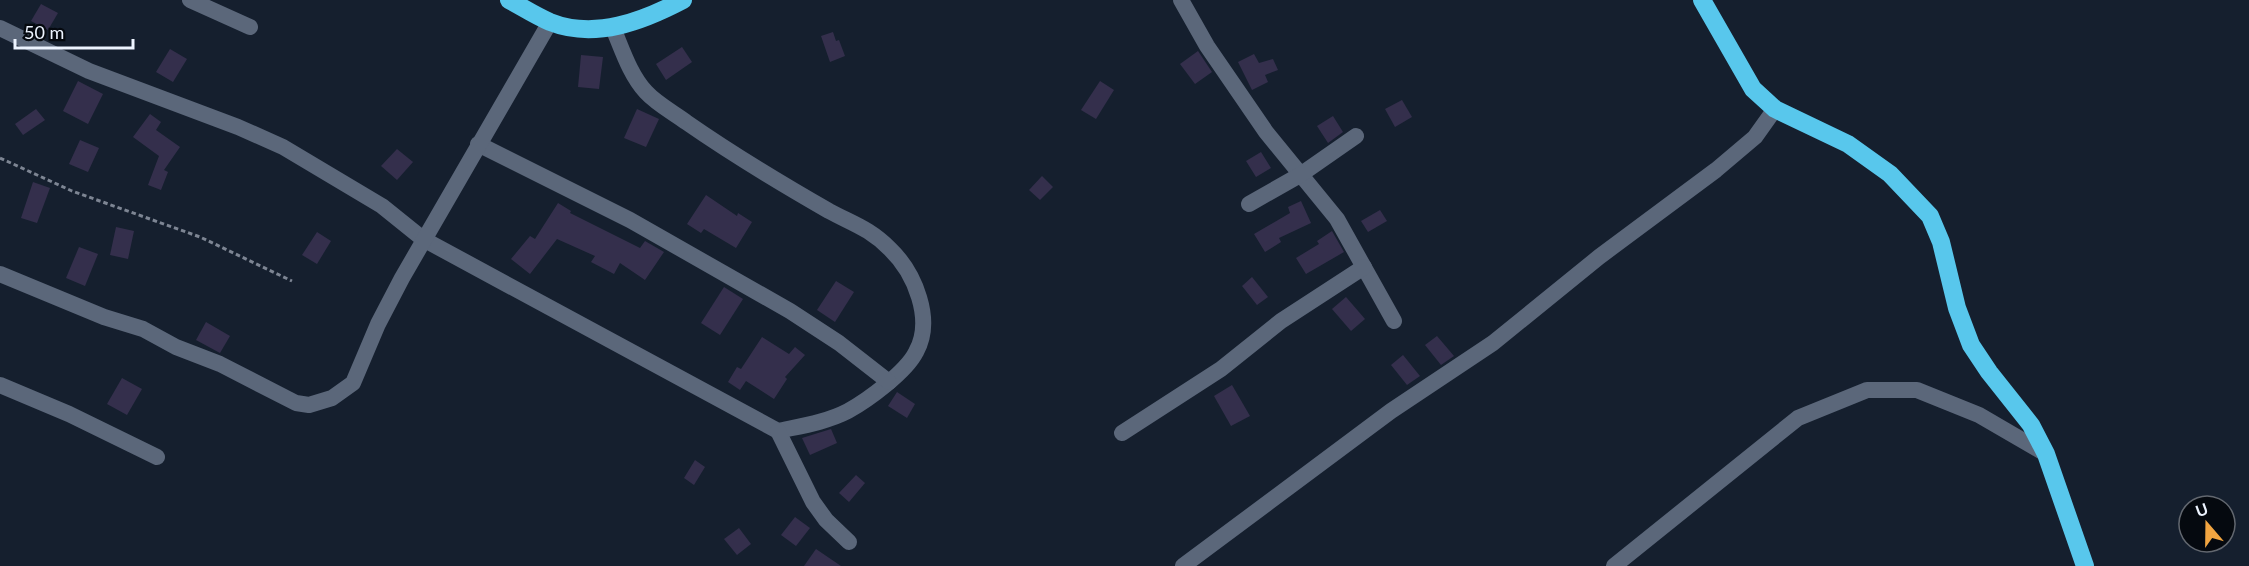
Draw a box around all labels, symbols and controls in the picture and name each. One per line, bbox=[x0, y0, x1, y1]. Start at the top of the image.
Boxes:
scale bar bbox=[15, 12, 134, 50]
text: 50 m bbox=[24, 21, 64, 43]
north arrow bbox=[2177, 494, 2237, 554]
text: U bbox=[2193, 498, 2211, 520]

